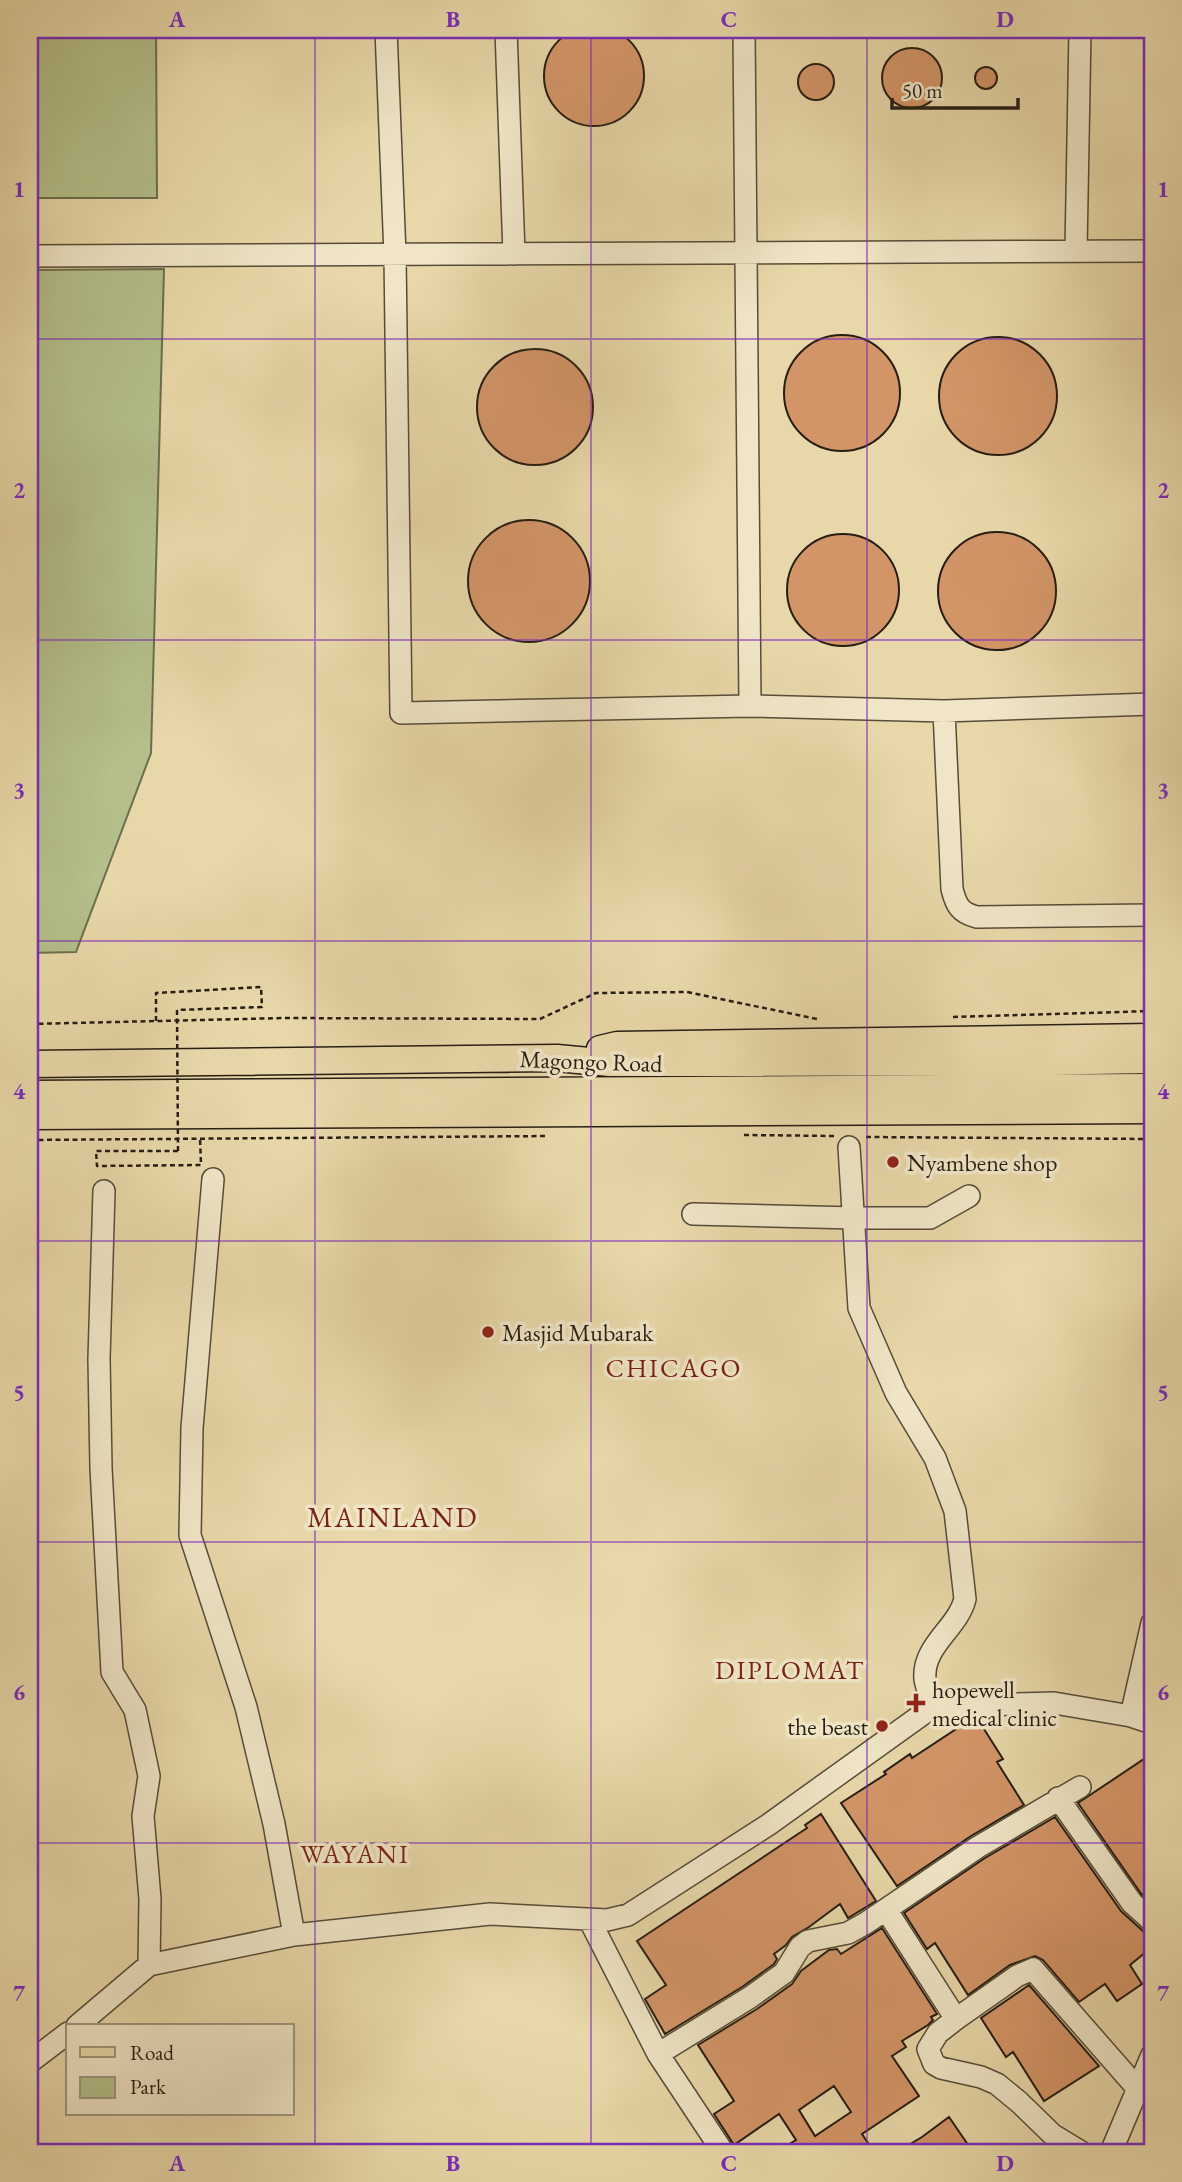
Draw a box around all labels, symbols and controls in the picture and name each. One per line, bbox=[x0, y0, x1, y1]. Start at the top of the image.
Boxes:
text: A bbox=[168, 4, 186, 34]
text: B bbox=[446, 4, 460, 34]
text: C bbox=[721, 4, 737, 34]
text: D bbox=[996, 4, 1014, 34]
scale bar bbox=[892, 66, 1018, 110]
text: 50 m bbox=[902, 77, 943, 104]
text: 1 bbox=[13, 174, 25, 204]
text: 1 bbox=[1157, 174, 1169, 204]
text: 2 bbox=[13, 475, 25, 505]
text: 2 bbox=[1157, 475, 1169, 505]
text: 3 bbox=[13, 775, 25, 805]
text: 3 bbox=[1157, 775, 1169, 805]
street label: Magongo Road bbox=[519, 1043, 664, 1079]
text: 4 bbox=[13, 1076, 26, 1106]
text: 4 bbox=[1157, 1076, 1170, 1106]
place label: Nyambene shop bbox=[907, 1147, 1057, 1178]
marker: Nyambene shop bbox=[885, 1154, 901, 1170]
place label: Masjid Mubarak bbox=[502, 1317, 654, 1348]
marker: Masjid Mubarak bbox=[480, 1324, 496, 1340]
district label: CHICAGO bbox=[606, 1351, 742, 1385]
text: 5 bbox=[13, 1377, 25, 1407]
text: 5 bbox=[1157, 1377, 1169, 1407]
district label: MAINLAND bbox=[307, 1499, 479, 1535]
district label: DIPLOMAT bbox=[715, 1653, 865, 1687]
place label: hopewell medical clinic bbox=[932, 1674, 1057, 1733]
text: 6 bbox=[13, 1677, 25, 1707]
text: 6 bbox=[1157, 1677, 1169, 1707]
marker: hopewell medical clinic bbox=[906, 1693, 926, 1713]
place label: the beast bbox=[787, 1711, 868, 1742]
marker: the beast bbox=[874, 1718, 890, 1734]
district label: WAYANI bbox=[300, 1837, 410, 1871]
text: 7 bbox=[13, 1978, 26, 2008]
text: 7 bbox=[1157, 1978, 1170, 2008]
legend bbox=[66, 2024, 294, 2116]
text: Road bbox=[130, 2039, 174, 2066]
text: Park bbox=[130, 2073, 167, 2100]
text: A bbox=[168, 2148, 186, 2178]
text: B bbox=[446, 2148, 460, 2178]
text: C bbox=[721, 2148, 737, 2178]
text: D bbox=[996, 2148, 1014, 2178]

